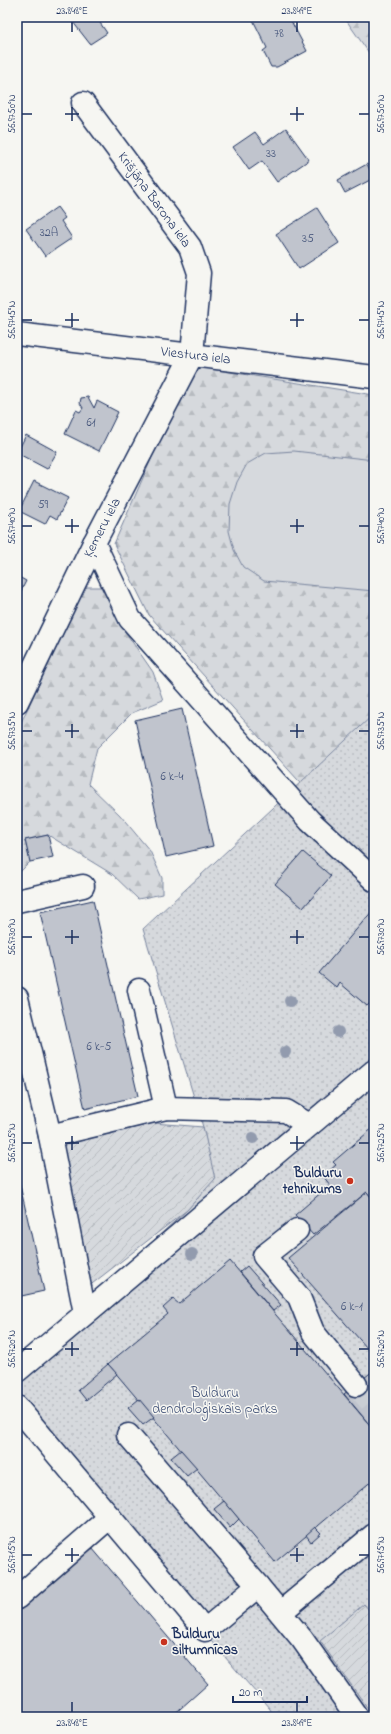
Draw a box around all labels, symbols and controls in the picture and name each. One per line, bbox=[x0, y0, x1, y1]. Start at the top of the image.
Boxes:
text: 23.848°E bbox=[56, 4, 88, 19]
text: 23.849°E bbox=[282, 4, 312, 19]
house number: 78 bbox=[274, 25, 284, 43]
text: 56.9750°N bbox=[5, 94, 20, 133]
text: 56.9750°N bbox=[374, 94, 389, 133]
house number: 33 bbox=[266, 145, 276, 163]
street label: Krišjāņa Barona iela bbox=[112, 148, 196, 252]
house number: 32A bbox=[40, 224, 58, 242]
house number: 35 bbox=[302, 230, 314, 248]
text: 56.9745°N bbox=[5, 300, 20, 339]
text: 56.9745°N bbox=[374, 300, 389, 339]
street label: Viestura iela bbox=[159, 341, 232, 370]
house number: 61 bbox=[86, 414, 96, 432]
street label: Ķemeru iela bbox=[78, 494, 126, 561]
house number: 59 bbox=[38, 496, 49, 514]
text: 56.9740°N bbox=[5, 507, 20, 545]
text: 56.9740°N bbox=[374, 507, 389, 545]
text: 56.9735°N bbox=[5, 711, 20, 750]
text: 56.9735°N bbox=[374, 711, 389, 750]
house number: 6 k-4 bbox=[161, 768, 184, 786]
text: 56.9730°N bbox=[5, 918, 20, 956]
text: 56.9730°N bbox=[374, 918, 389, 956]
house number: 6 k-5 bbox=[87, 1038, 112, 1056]
text: 56.9725°N bbox=[5, 1123, 20, 1163]
text: 56.9725°N bbox=[374, 1123, 389, 1163]
place label: Bulduru tehnikums bbox=[282, 1163, 342, 1200]
marker: Bulduru tehnikums bbox=[345, 1176, 355, 1186]
house number: 6 k-1 bbox=[341, 1298, 363, 1316]
text: 56.9720°N bbox=[5, 1330, 20, 1368]
text: 56.9720°N bbox=[374, 1330, 389, 1368]
park label: Bulduru dendroloģiskais parks bbox=[152, 1383, 278, 1421]
text: 56.9715°N bbox=[5, 1536, 20, 1574]
text: 56.9715°N bbox=[374, 1536, 389, 1574]
place label: Bulduru siltumnīcas bbox=[171, 1624, 238, 1661]
marker: Bulduru siltumnīcas bbox=[159, 1637, 169, 1647]
scale bar bbox=[233, 1678, 307, 1704]
text: 20 m bbox=[239, 1684, 262, 1702]
text: 23.848°E bbox=[56, 1716, 88, 1731]
text: 23.849°E bbox=[282, 1716, 312, 1731]

